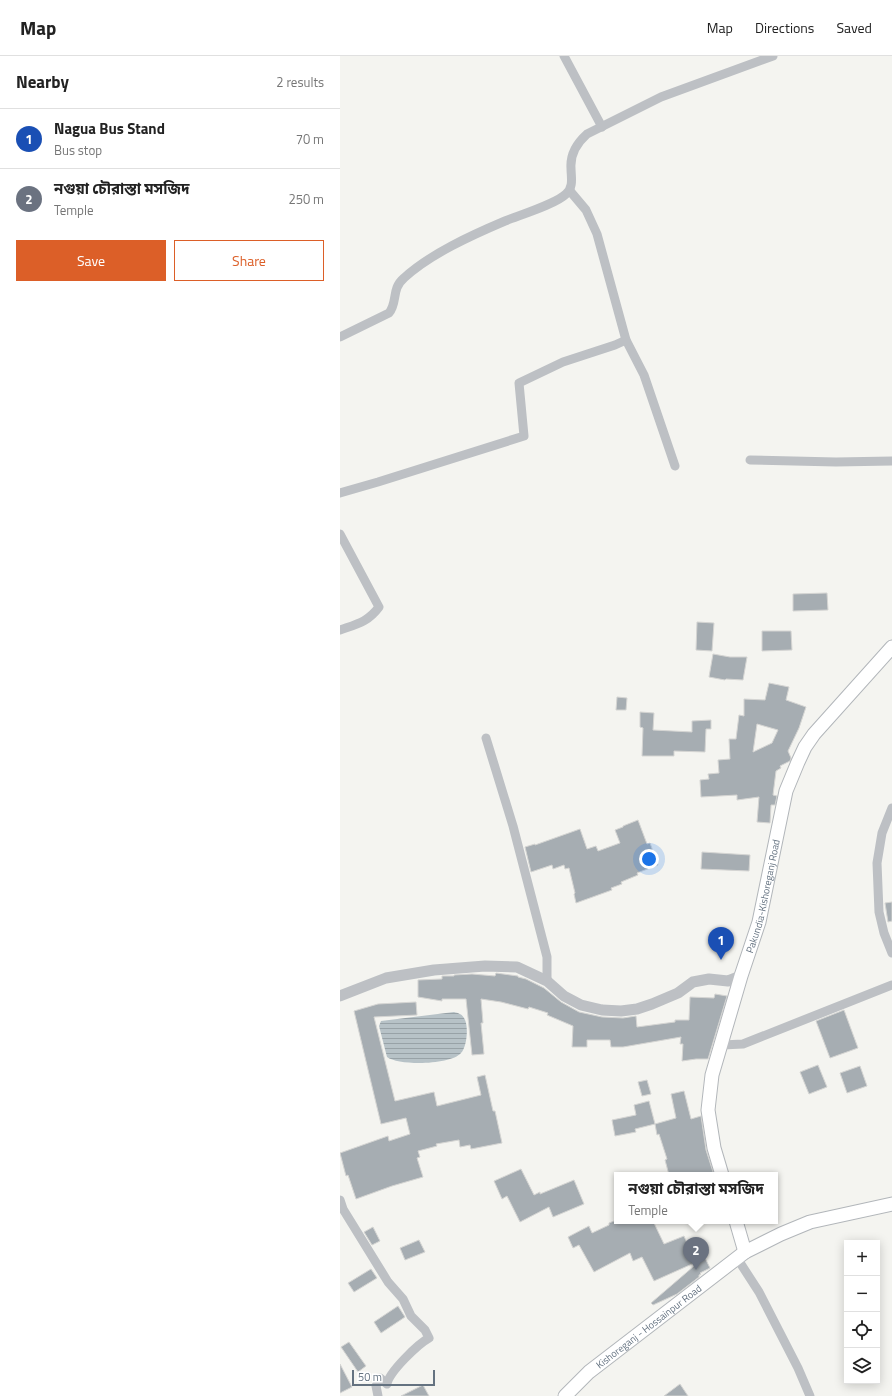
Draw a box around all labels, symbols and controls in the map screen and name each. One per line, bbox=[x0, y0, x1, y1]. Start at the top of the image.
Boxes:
text: Map bbox=[20, 13, 56, 42]
text: Map bbox=[707, 17, 733, 38]
text: Directions bbox=[755, 17, 814, 38]
text: Saved bbox=[836, 17, 872, 38]
text: Nearby bbox=[16, 69, 69, 95]
text: 2 results bbox=[276, 72, 324, 92]
text: Nagua Bus Stand bbox=[54, 117, 165, 140]
text: 1 bbox=[25, 129, 33, 149]
text: 70 m bbox=[296, 129, 324, 149]
text: Bus stop bbox=[54, 140, 102, 160]
text: নগুয়া চৌরাস্তা মসজিদ bbox=[54, 177, 190, 200]
text: 2 bbox=[25, 189, 33, 209]
text: 250 m bbox=[288, 189, 324, 209]
text: Temple bbox=[54, 200, 94, 220]
button: Save bbox=[16, 240, 166, 281]
button: Share bbox=[174, 240, 324, 281]
street label: Pakundia-Kishoreganj Road bbox=[742, 838, 784, 955]
your location bbox=[639, 849, 659, 869]
pin: 1 bbox=[708, 927, 734, 960]
popup bbox=[614, 1172, 778, 1224]
text: নগুয়া চৌরাস্তা মসজিদ bbox=[628, 1177, 764, 1200]
text: Temple bbox=[628, 1200, 668, 1220]
pin: 2 bbox=[683, 1237, 709, 1270]
map controls bbox=[844, 1240, 880, 1384]
button: + bbox=[844, 1240, 880, 1276]
button: − bbox=[844, 1276, 880, 1312]
street label: Kishoreganj - Hossainpur Road bbox=[593, 1281, 705, 1372]
button: locate bbox=[844, 1312, 880, 1348]
button: layers bbox=[844, 1348, 880, 1384]
scale bar bbox=[352, 1368, 435, 1387]
text: 50 m bbox=[358, 1369, 382, 1385]

